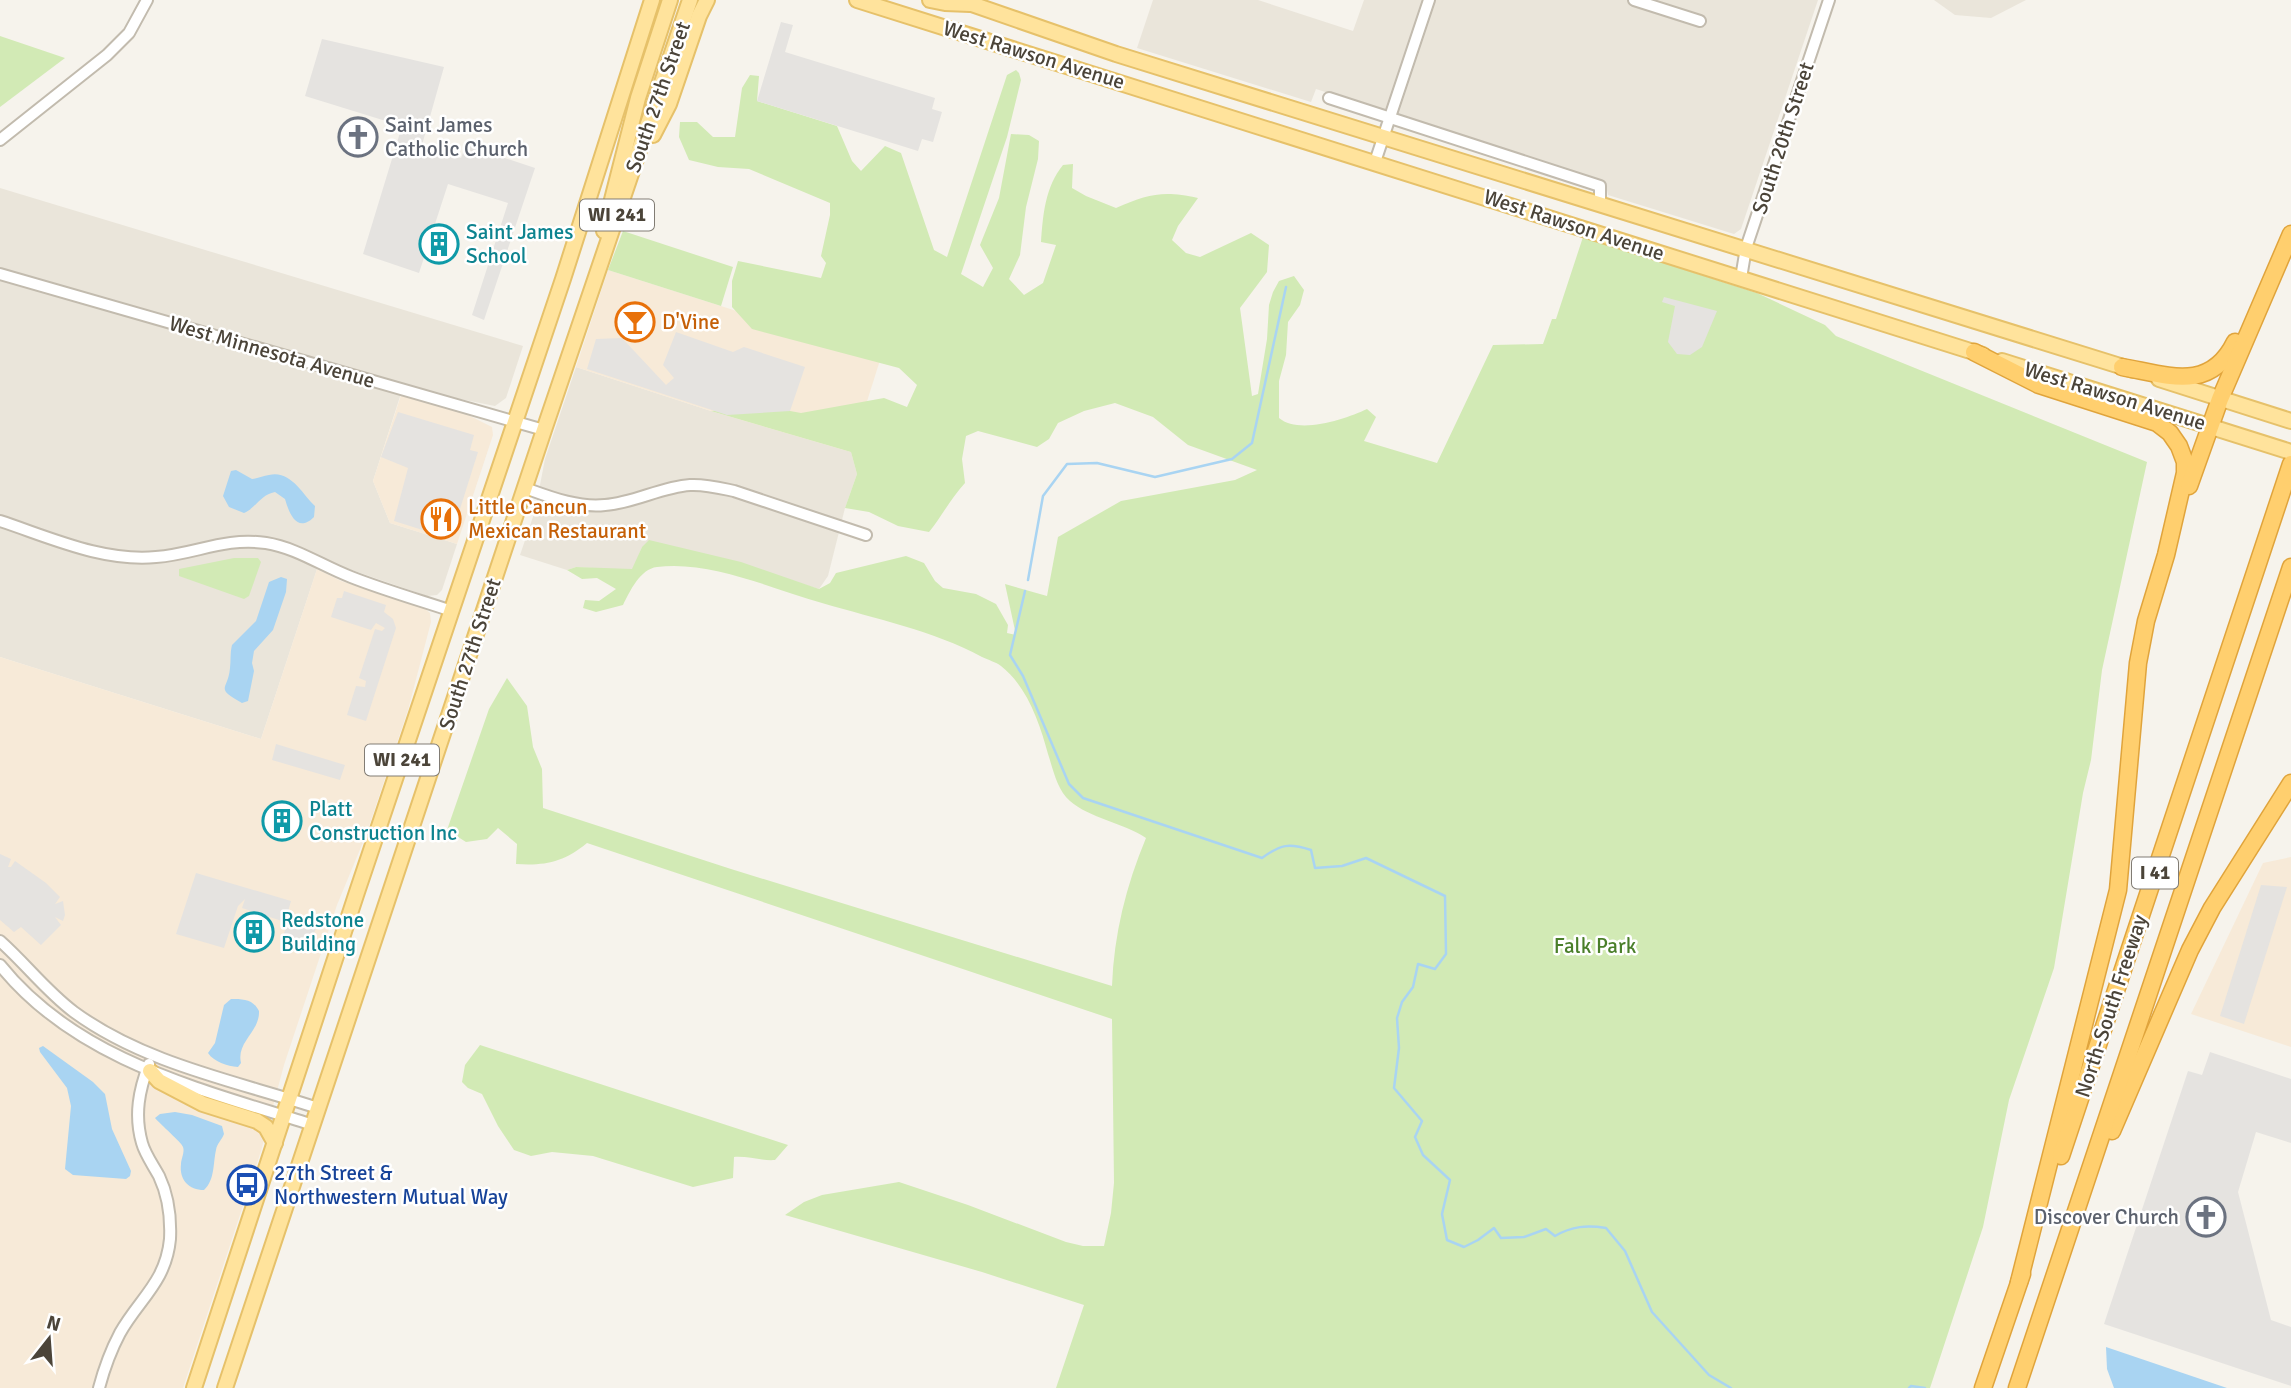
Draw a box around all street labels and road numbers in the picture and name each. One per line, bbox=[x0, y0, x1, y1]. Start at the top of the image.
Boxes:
street label: West Rawson Avenue bbox=[940, 15, 1128, 95]
street label: South 27th Street bbox=[620, 18, 696, 176]
street label: South 20th Street bbox=[1746, 59, 1820, 217]
street label: West Rawson Avenue bbox=[1480, 183, 1668, 267]
road number: WI 241 bbox=[580, 200, 654, 230]
street label: West Minnesota Avenue bbox=[166, 310, 378, 394]
street label: West Rawson Avenue bbox=[2021, 356, 2209, 436]
street label: South 27th Street bbox=[433, 575, 507, 733]
road number: WI 241 bbox=[365, 744, 439, 776]
road number: I 41 bbox=[2132, 858, 2178, 888]
street label: North-South Freeway bbox=[2069, 911, 2153, 1101]

